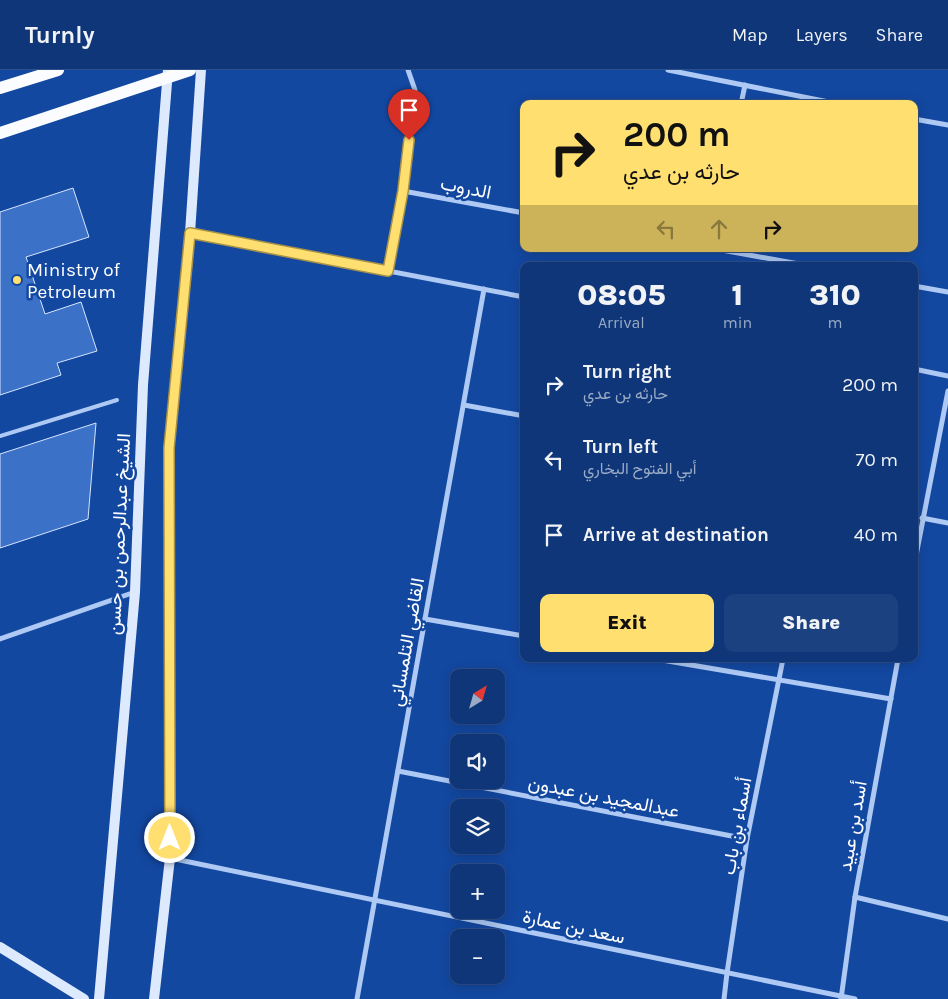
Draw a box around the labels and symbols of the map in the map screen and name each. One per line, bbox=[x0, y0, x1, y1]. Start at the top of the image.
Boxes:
pin bbox=[388, 89, 430, 140]
street label: الدروب bbox=[439, 172, 493, 204]
place label: Ministry of Petroleum bbox=[27, 259, 121, 303]
marker: Ministry of Petroleum bbox=[11, 274, 23, 286]
street label: الشيخ عبدالرحمن بن حسن bbox=[103, 433, 137, 636]
street label: القاضي التلمساني bbox=[385, 576, 433, 709]
north arrow bbox=[450, 669, 505, 724]
street label: عبدالمجيد بن عبدون bbox=[526, 772, 681, 822]
street label: أسماء بن باب bbox=[718, 776, 756, 877]
street label: أسد بن عبيد bbox=[834, 779, 872, 873]
position arrow bbox=[143, 811, 195, 863]
street label: سعد بن عمارة bbox=[521, 905, 627, 949]

